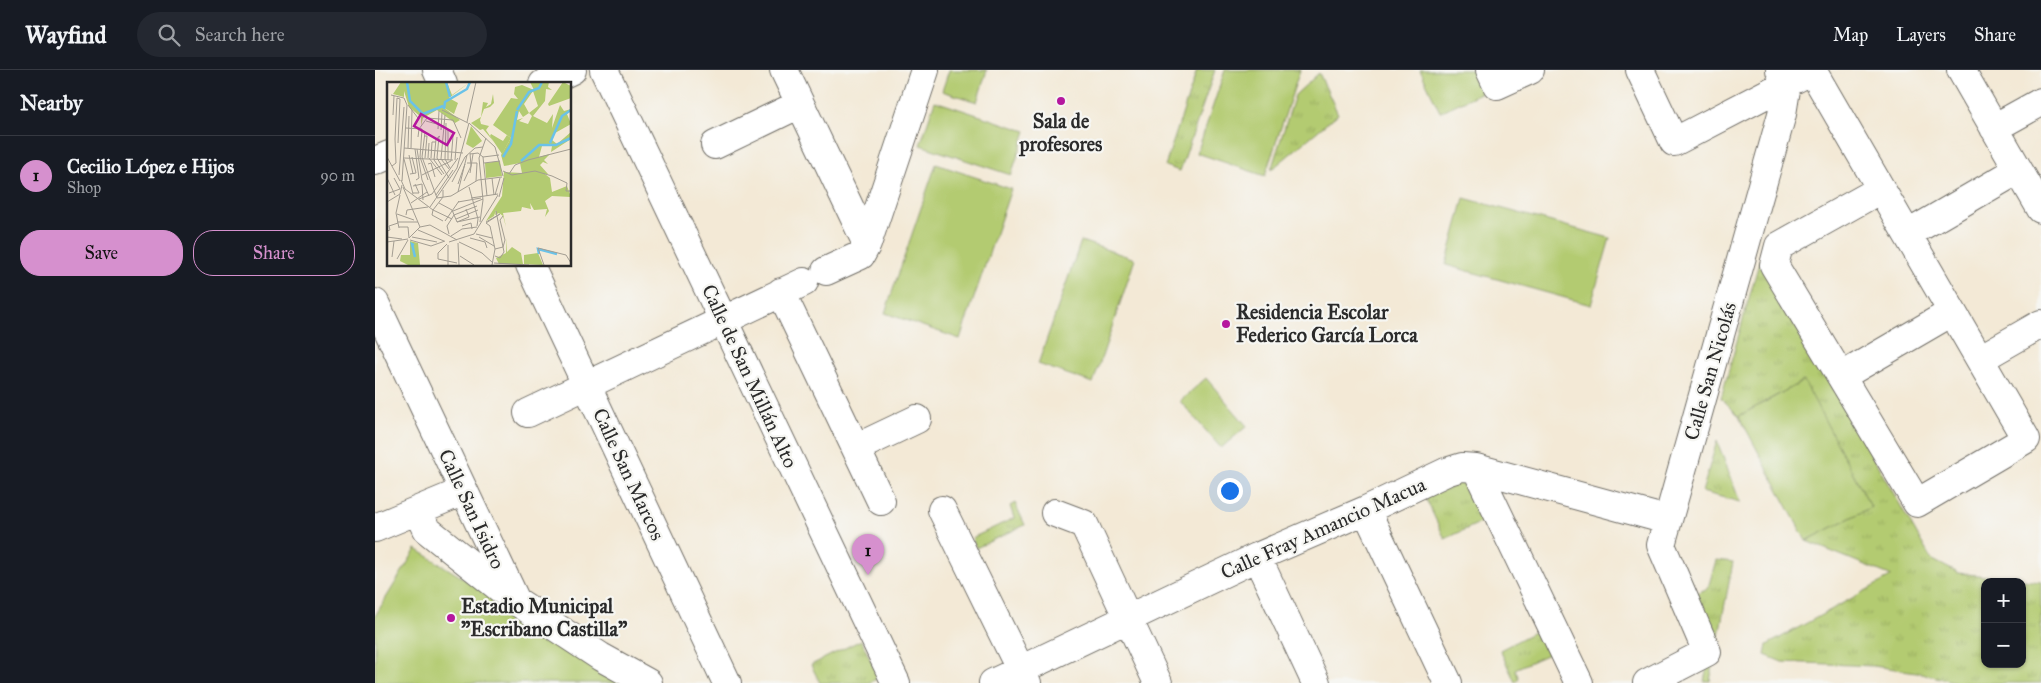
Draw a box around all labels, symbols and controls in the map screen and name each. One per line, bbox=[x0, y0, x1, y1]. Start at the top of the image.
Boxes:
search box bbox=[137, 12, 487, 57]
text: Wayfind bbox=[25, 20, 107, 50]
icon: search bbox=[155, 21, 183, 49]
text: Search here bbox=[195, 23, 285, 46]
text: Map bbox=[1833, 24, 1868, 46]
text: Layers bbox=[1896, 24, 1946, 46]
text: Share bbox=[1974, 24, 2016, 46]
inset map bbox=[387, 82, 571, 266]
text: Nearby bbox=[20, 90, 83, 116]
marker: Sala de profesores bbox=[1055, 95, 1067, 107]
place label: Sala de profesores bbox=[1019, 109, 1103, 157]
text: Cecilio López e Hijos bbox=[67, 155, 234, 178]
text: 1 bbox=[33, 166, 39, 185]
text: 90 m bbox=[320, 166, 355, 185]
text: Shop bbox=[67, 178, 101, 197]
button: Save bbox=[20, 230, 183, 276]
button: Share bbox=[193, 230, 355, 276]
street label: Calle de San Millán Alto bbox=[697, 280, 803, 472]
street label: Calle San Nicolás bbox=[1679, 299, 1741, 443]
place label: Residencia Escolar Federico García Lorca bbox=[1236, 300, 1418, 347]
marker: Residencia Escolar Federico García Lorca bbox=[1220, 318, 1232, 330]
street label: Calle San Marcos bbox=[588, 404, 670, 544]
street label: Calle San Isidro bbox=[434, 445, 510, 573]
street label: Calle Fray Amancio Macua bbox=[1217, 472, 1430, 584]
your location bbox=[1217, 478, 1243, 504]
pin: 1 bbox=[852, 534, 884, 575]
map controls bbox=[1981, 578, 2026, 668]
button: + bbox=[1981, 578, 2026, 623]
place label: Estadio Municipal "Escribano Castilla" bbox=[461, 594, 628, 641]
marker: Estadio Municipal "Escribano Castilla" bbox=[445, 612, 457, 624]
button: − bbox=[1981, 623, 2026, 668]

